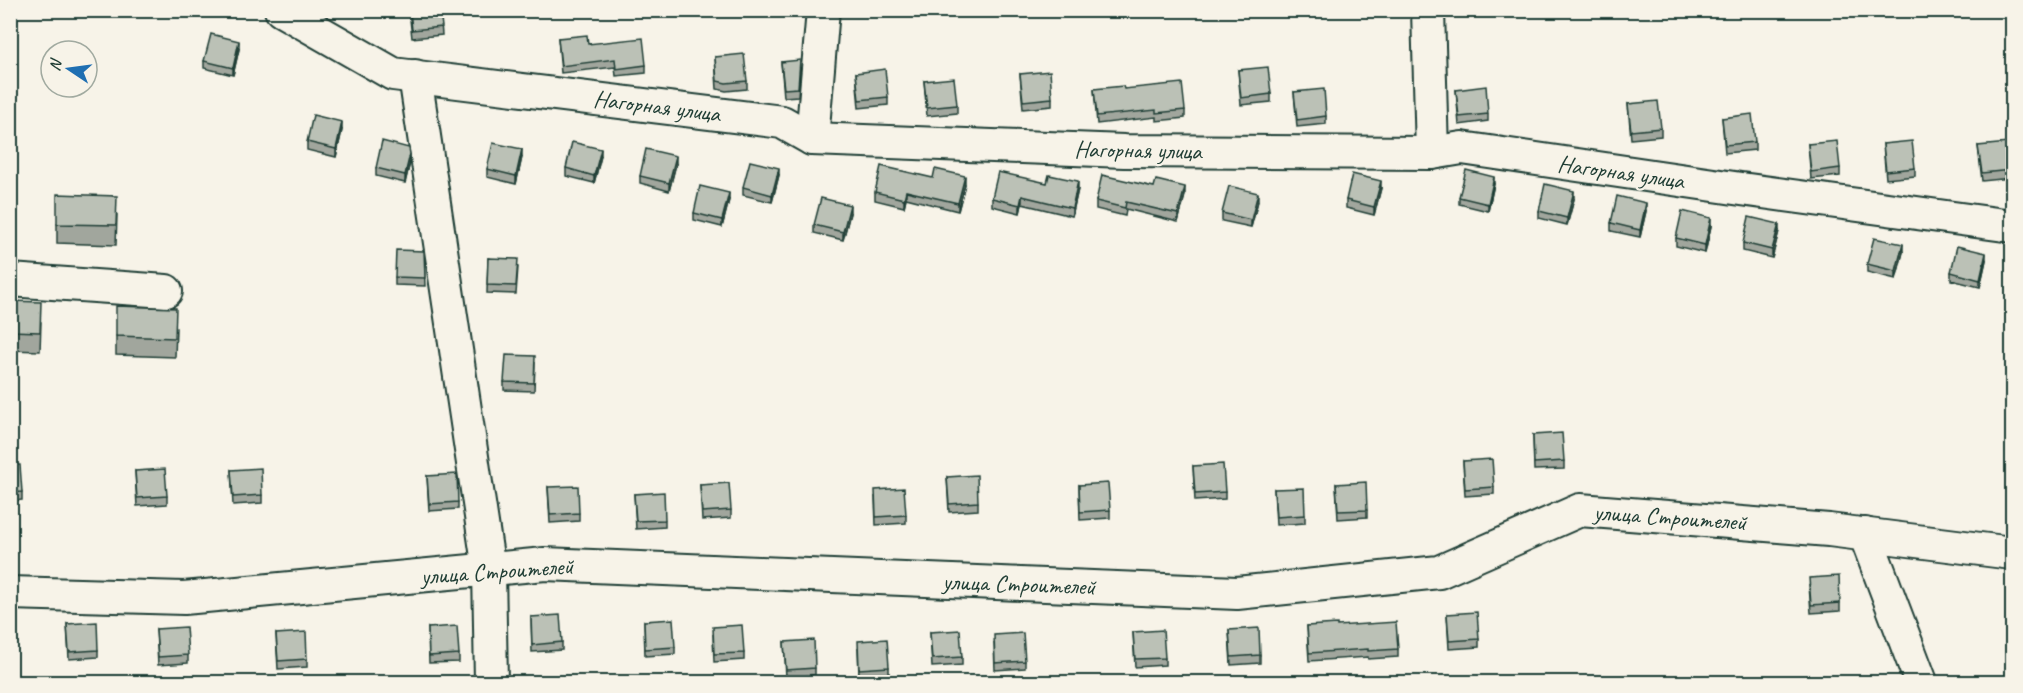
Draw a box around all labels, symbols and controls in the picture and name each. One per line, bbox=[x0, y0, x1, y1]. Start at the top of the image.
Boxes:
north arrow bbox=[39, 39, 99, 99]
text: N bbox=[45, 56, 67, 73]
street label: Нагорная улица bbox=[592, 83, 724, 129]
street label: Нагорная улица bbox=[1074, 134, 1203, 166]
street label: Нагорная улица bbox=[1556, 148, 1688, 196]
street label: улица Строителей bbox=[1591, 497, 1749, 537]
street label: улица Строителей bbox=[418, 551, 576, 591]
street label: улица Строителей bbox=[940, 566, 1098, 602]

